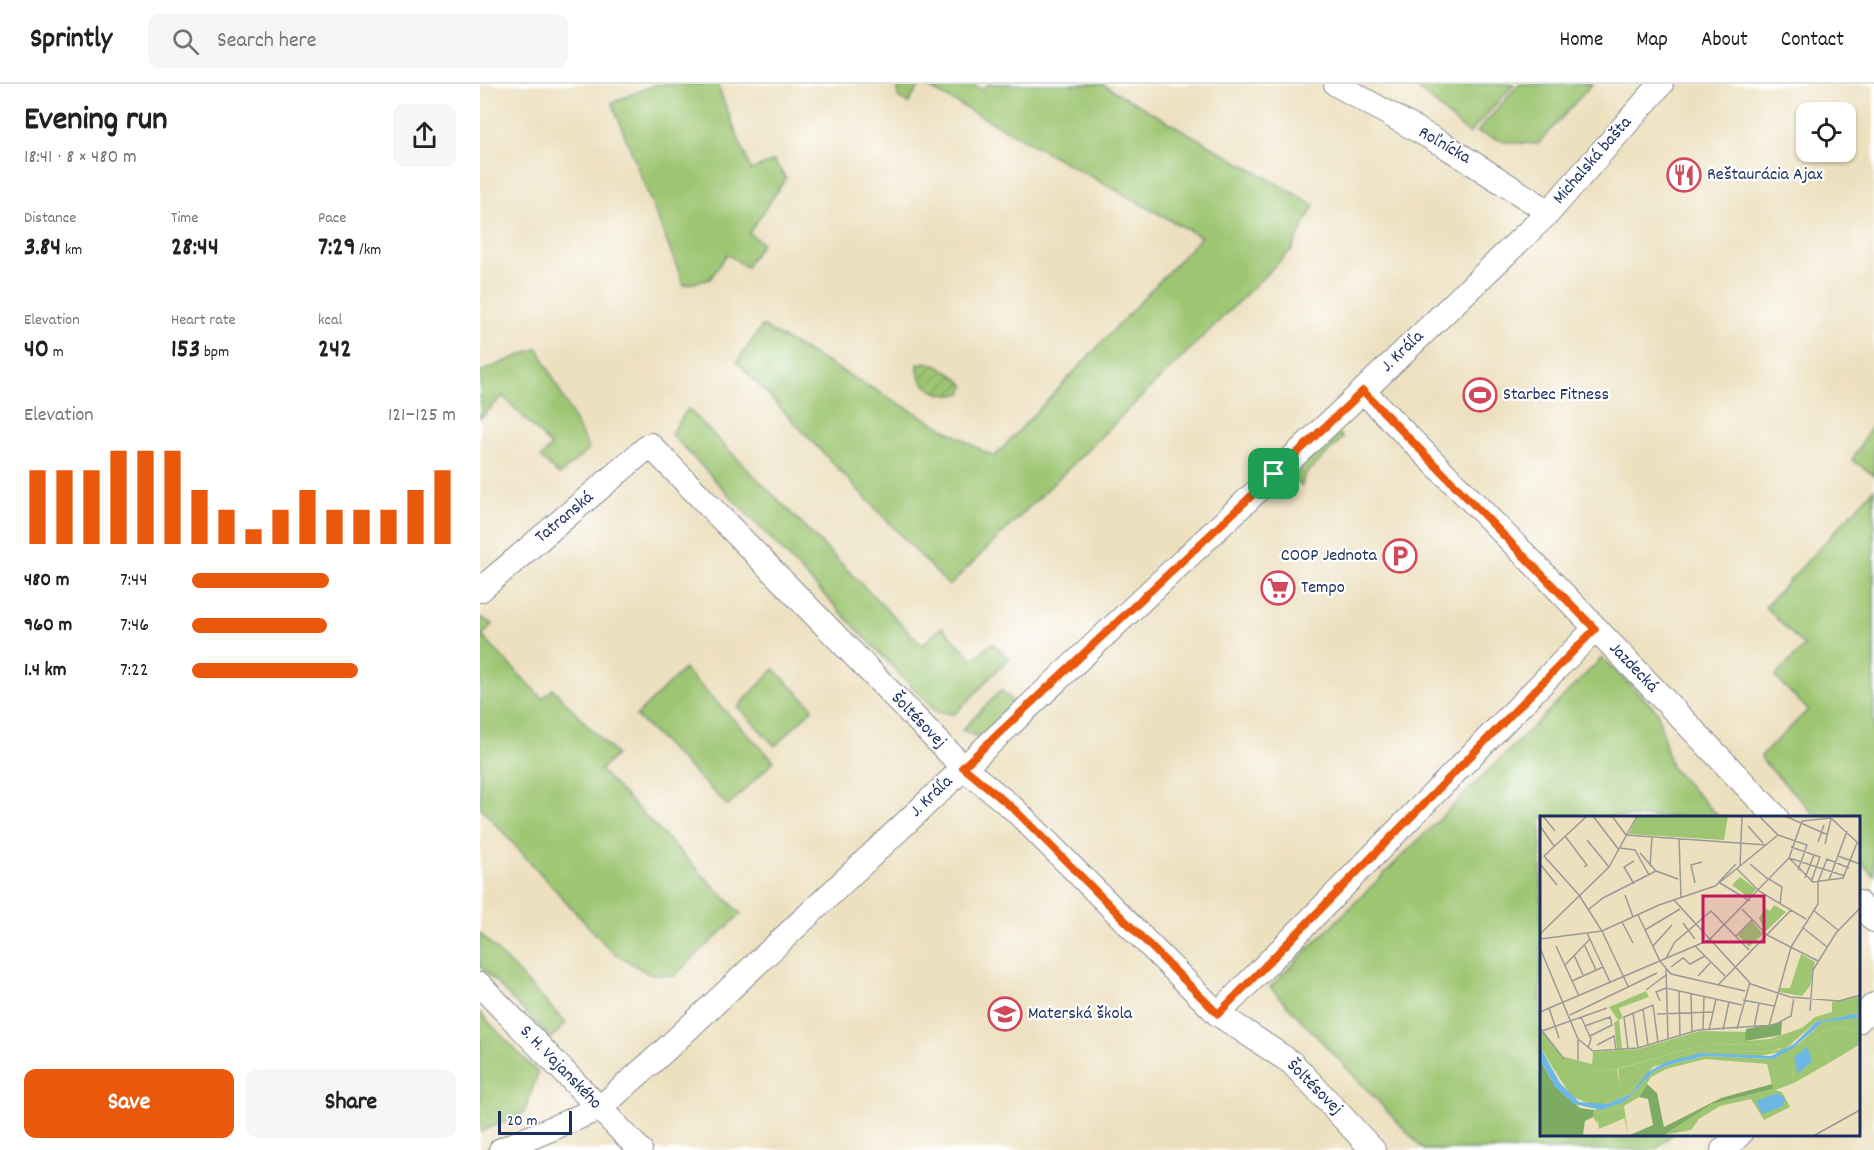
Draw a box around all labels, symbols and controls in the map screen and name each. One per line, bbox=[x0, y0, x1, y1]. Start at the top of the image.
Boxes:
search box bbox=[148, 14, 568, 68]
text: Sprintly bbox=[30, 21, 112, 61]
icon: search bbox=[169, 25, 202, 58]
text: Search here bbox=[217, 26, 316, 57]
text: Home bbox=[1559, 26, 1603, 56]
text: Map bbox=[1636, 26, 1668, 56]
text: About bbox=[1701, 26, 1748, 56]
text: Contact bbox=[1781, 26, 1844, 56]
text: Evening run bbox=[24, 98, 168, 145]
map controls bbox=[1796, 102, 1856, 162]
button: locate bbox=[1796, 102, 1856, 162]
button: share bbox=[393, 104, 456, 167]
street label: Michalská bašta bbox=[1548, 111, 1639, 210]
street label: Roľnícka bbox=[1413, 121, 1475, 171]
text: 18:41 · 8 × 480 m bbox=[24, 144, 137, 172]
restaurant icon: Reštaurácia Ajax bbox=[1666, 157, 1702, 193]
place label: Reštaurácia Ajax bbox=[1707, 163, 1823, 188]
text: Distance bbox=[24, 207, 76, 230]
text: Time bbox=[171, 207, 198, 230]
text: Pace bbox=[318, 207, 346, 230]
text: 3.84 bbox=[24, 230, 61, 267]
text: 28:44 bbox=[171, 230, 219, 267]
text: 7:29 bbox=[318, 230, 356, 267]
text: km bbox=[61, 239, 82, 262]
text: /km bbox=[356, 239, 381, 262]
text: Elevation bbox=[24, 309, 80, 332]
text: Heart rate bbox=[171, 309, 236, 332]
text: kcal bbox=[318, 309, 342, 332]
street label: J. Kráľa bbox=[1376, 325, 1430, 379]
text: 40 bbox=[24, 332, 49, 369]
text: 153 bbox=[171, 332, 200, 369]
text: 242 bbox=[318, 332, 352, 369]
text: m bbox=[49, 341, 64, 364]
text: bpm bbox=[200, 341, 229, 364]
sports icon: Starbec Fitness bbox=[1462, 377, 1498, 413]
place label: Starbec Fitness bbox=[1503, 383, 1609, 408]
text: Elevation bbox=[24, 402, 94, 430]
text: 121–125 m bbox=[388, 402, 456, 430]
pin bbox=[1248, 448, 1299, 499]
icon: arrive bbox=[1257, 457, 1290, 490]
street label: Tatranská bbox=[530, 486, 600, 550]
parking icon: COOP Jednota bbox=[1382, 538, 1418, 574]
place label: COOP Jednota bbox=[1281, 544, 1378, 569]
text: 480 m bbox=[24, 567, 70, 595]
text: 7:44 bbox=[120, 567, 148, 595]
supermarket icon: Tempo bbox=[1260, 570, 1296, 606]
place label: Tempo bbox=[1301, 576, 1345, 601]
text: 960 m bbox=[24, 612, 72, 640]
text: 7:46 bbox=[120, 612, 149, 640]
street label: Jazdecká bbox=[1603, 637, 1663, 699]
text: 1.4 km bbox=[24, 657, 67, 685]
text: 7:22 bbox=[120, 657, 148, 685]
street label: Šoltésovej bbox=[885, 687, 951, 755]
street label: J. Kráľa bbox=[905, 770, 959, 824]
inset map bbox=[1540, 816, 1859, 1135]
school or university icon: Materská škola bbox=[987, 996, 1023, 1032]
place label: Materská škola bbox=[1028, 1002, 1133, 1027]
street label: S. H. Vajanského bbox=[513, 1020, 607, 1116]
street label: Šoltésovej bbox=[1280, 1054, 1348, 1122]
button: Save bbox=[24, 1069, 234, 1138]
button: Share bbox=[246, 1069, 456, 1138]
scale bar bbox=[498, 1108, 572, 1136]
text: 20 m bbox=[507, 1110, 537, 1133]

